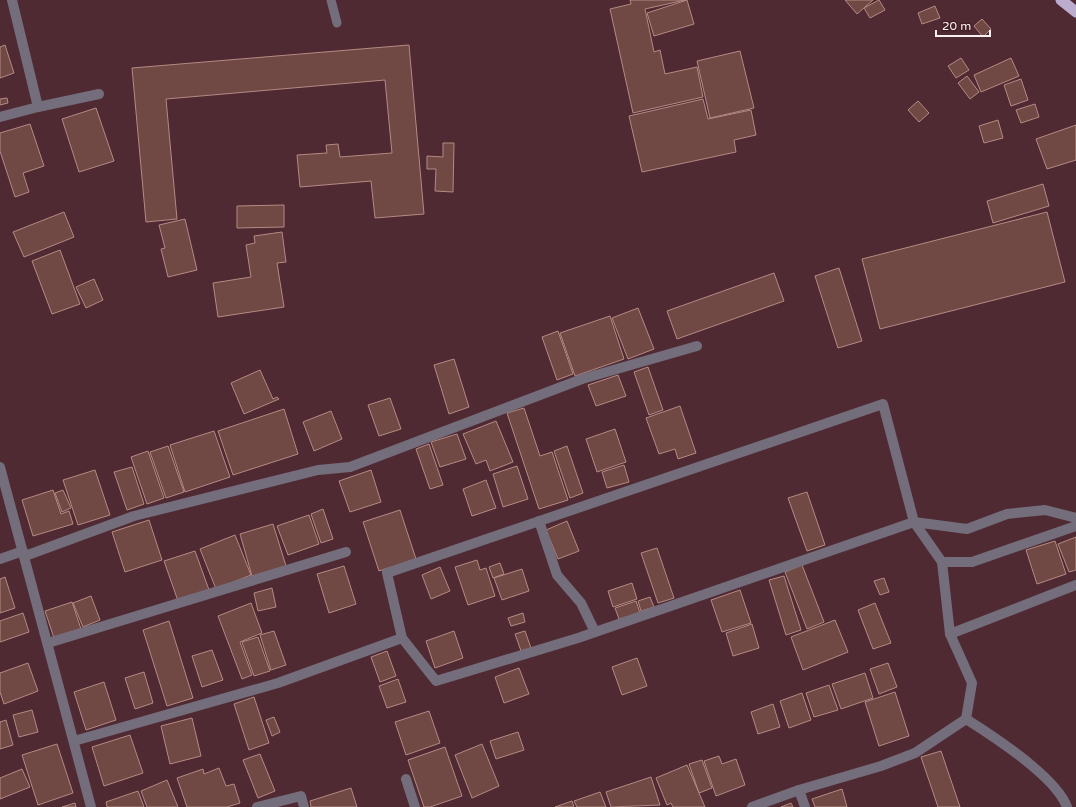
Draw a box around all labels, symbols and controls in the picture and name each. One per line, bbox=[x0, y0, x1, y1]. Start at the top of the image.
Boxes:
scale bar bbox=[936, 12, 990, 38]
text: 20 m bbox=[942, 19, 971, 33]

